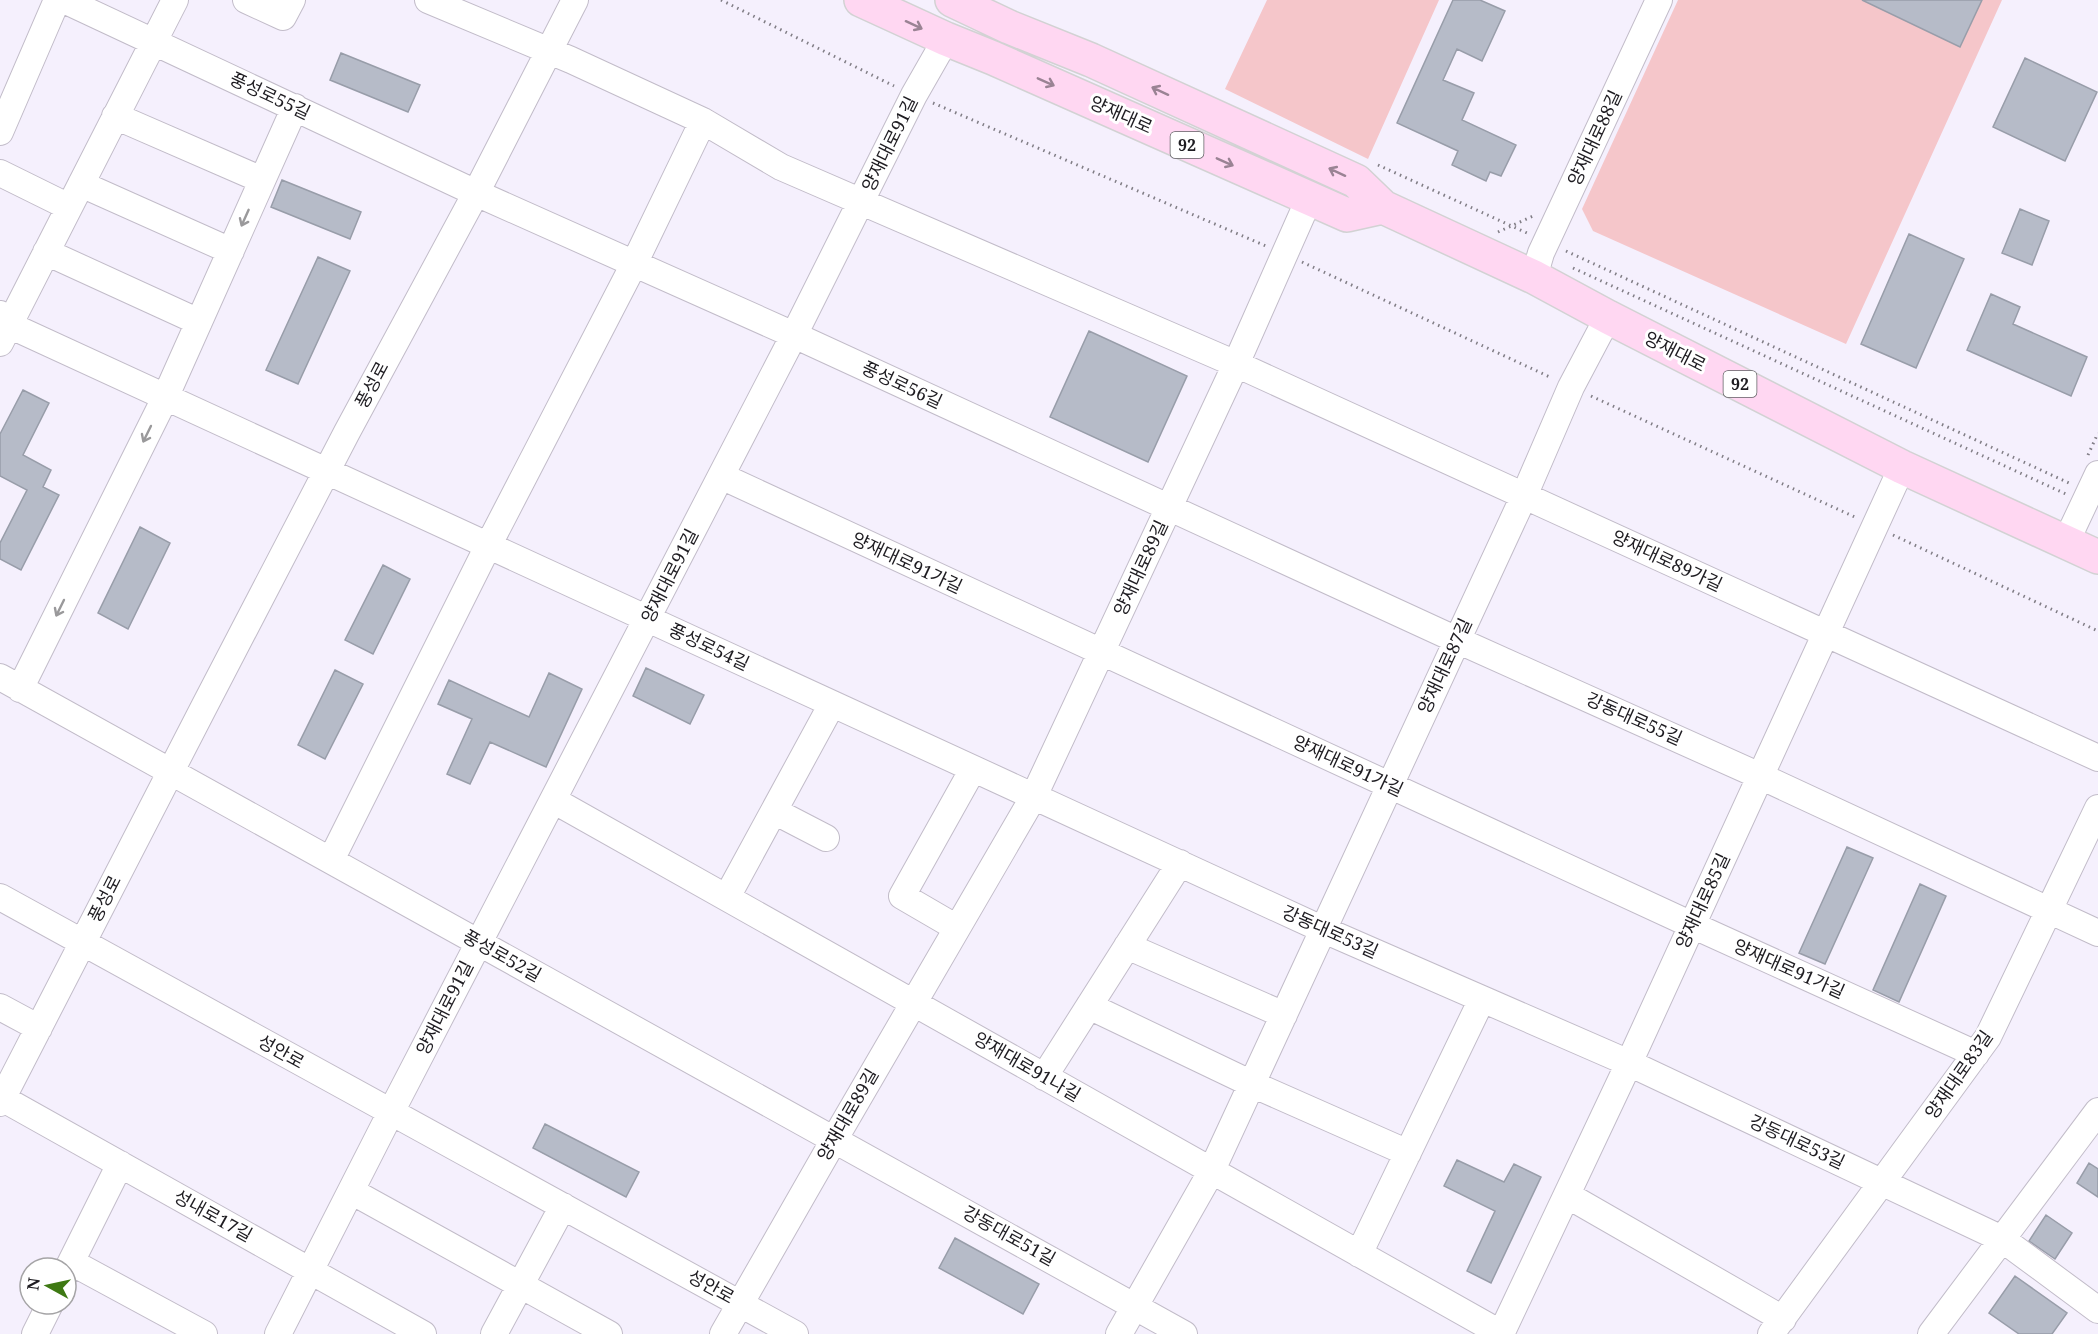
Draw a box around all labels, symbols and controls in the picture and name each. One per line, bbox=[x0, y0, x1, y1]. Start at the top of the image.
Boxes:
one-way arrow bbox=[904, 19, 922, 31]
street label: 풍성로55길 bbox=[226, 66, 315, 124]
one-way arrow bbox=[1037, 77, 1055, 89]
one-way arrow bbox=[1151, 85, 1169, 96]
street label: 양재대로88길 bbox=[1561, 86, 1627, 189]
street label: 양재대로 bbox=[1086, 90, 1157, 139]
street label: 양재대로91길 bbox=[856, 92, 922, 195]
road number: 92 bbox=[1170, 132, 1204, 158]
one-way arrow bbox=[1215, 156, 1233, 168]
one-way arrow bbox=[1329, 166, 1347, 178]
one-way arrow bbox=[239, 208, 250, 227]
street label: 양재대로 bbox=[1640, 325, 1710, 377]
street label: 풍성로56길 bbox=[858, 355, 947, 413]
street label: 풍성로 bbox=[349, 357, 393, 412]
road number: 92 bbox=[1724, 371, 1756, 397]
one-way arrow bbox=[141, 424, 153, 442]
street label: 양재대로89길 bbox=[1107, 516, 1173, 619]
street label: 양재대로91길 bbox=[635, 524, 703, 627]
street label: 양재대로89가길 bbox=[1608, 524, 1727, 596]
street label: 양재대로91가길 bbox=[848, 526, 967, 598]
one-way arrow bbox=[54, 599, 66, 617]
street label: 양재대로87길 bbox=[1411, 614, 1477, 717]
street label: 풍성로54길 bbox=[665, 617, 754, 675]
street label: 강동대로55길 bbox=[1583, 686, 1686, 750]
street label: 양재대로91가길 bbox=[1289, 729, 1408, 801]
street label: 양재대로85길 bbox=[1669, 849, 1735, 952]
street label: 풍성로 bbox=[82, 871, 126, 926]
street label: 강동대로53길 bbox=[1279, 899, 1382, 963]
street label: 풍성로52길 bbox=[459, 924, 546, 987]
street label: 양재대로91가길 bbox=[1730, 933, 1849, 1003]
street label: 양재대로91길 bbox=[410, 956, 478, 1059]
street label: 양재대로83길 bbox=[1919, 1025, 1998, 1123]
street label: 양재대로91나길 bbox=[970, 1026, 1085, 1106]
street label: 성안로 bbox=[254, 1029, 309, 1074]
street label: 양재대로89길 bbox=[811, 1064, 883, 1165]
street label: 강동대로53길 bbox=[1746, 1108, 1849, 1174]
street label: 성내로17길 bbox=[170, 1184, 257, 1247]
street label: 강동대로51길 bbox=[959, 1200, 1060, 1271]
north arrow bbox=[18, 1256, 78, 1316]
street label: 성안로 bbox=[684, 1264, 739, 1309]
text: N bbox=[21, 1276, 45, 1292]

